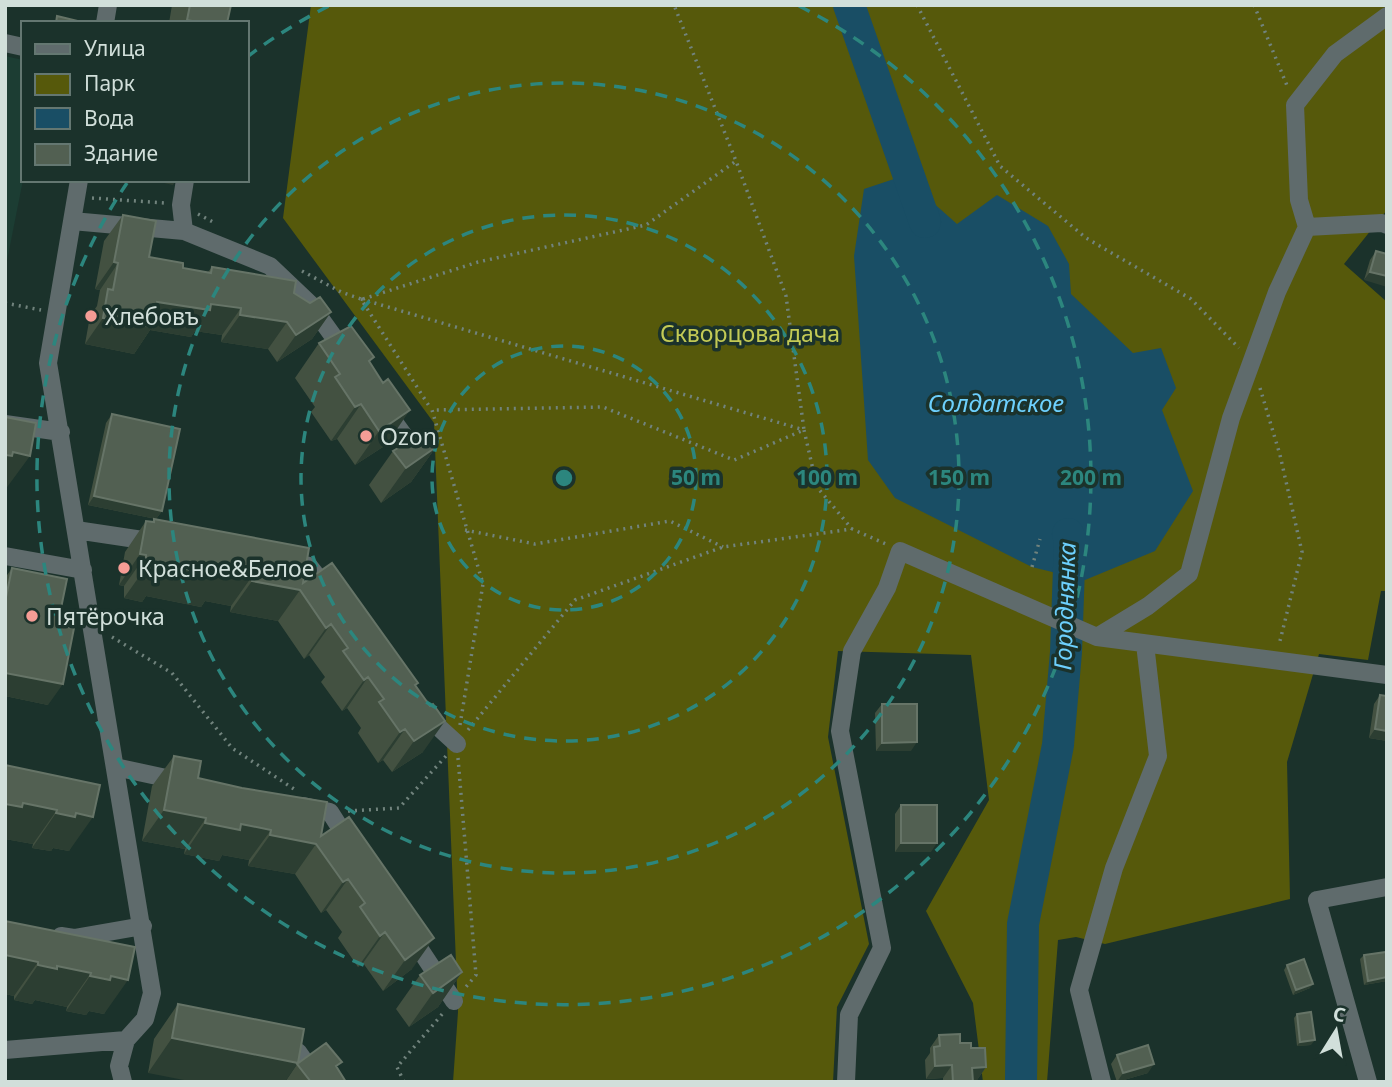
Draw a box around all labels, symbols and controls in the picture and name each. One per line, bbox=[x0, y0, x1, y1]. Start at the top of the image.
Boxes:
legend bbox=[21, 21, 248, 182]
text: Улица bbox=[84, 34, 146, 62]
text: Парк bbox=[84, 69, 135, 97]
text: Вода bbox=[84, 104, 134, 132]
text: Здание bbox=[84, 139, 158, 167]
place label: Хлебовъ bbox=[105, 300, 199, 332]
marker: Хлебовъ bbox=[83, 308, 99, 324]
park label: Скворцова дача bbox=[660, 317, 840, 349]
water label: Солдатское bbox=[928, 386, 1064, 419]
place label: Ozon bbox=[380, 420, 437, 452]
marker: Ozon bbox=[358, 428, 374, 444]
text: 50 m bbox=[671, 463, 721, 491]
text: 100 m bbox=[796, 463, 858, 491]
text: 150 m bbox=[928, 463, 990, 491]
text: 200 m bbox=[1060, 463, 1122, 491]
centre of rings bbox=[552, 466, 576, 490]
water label: Городнянка bbox=[1045, 541, 1083, 671]
place label: Красное&Белое bbox=[138, 552, 314, 584]
marker: Красное&Белое bbox=[116, 560, 132, 576]
place label: Пятёрочка bbox=[46, 600, 165, 632]
marker: Пятёрочка bbox=[24, 608, 40, 624]
north arrow bbox=[1301, 996, 1371, 1066]
text: С bbox=[1331, 1000, 1348, 1028]

